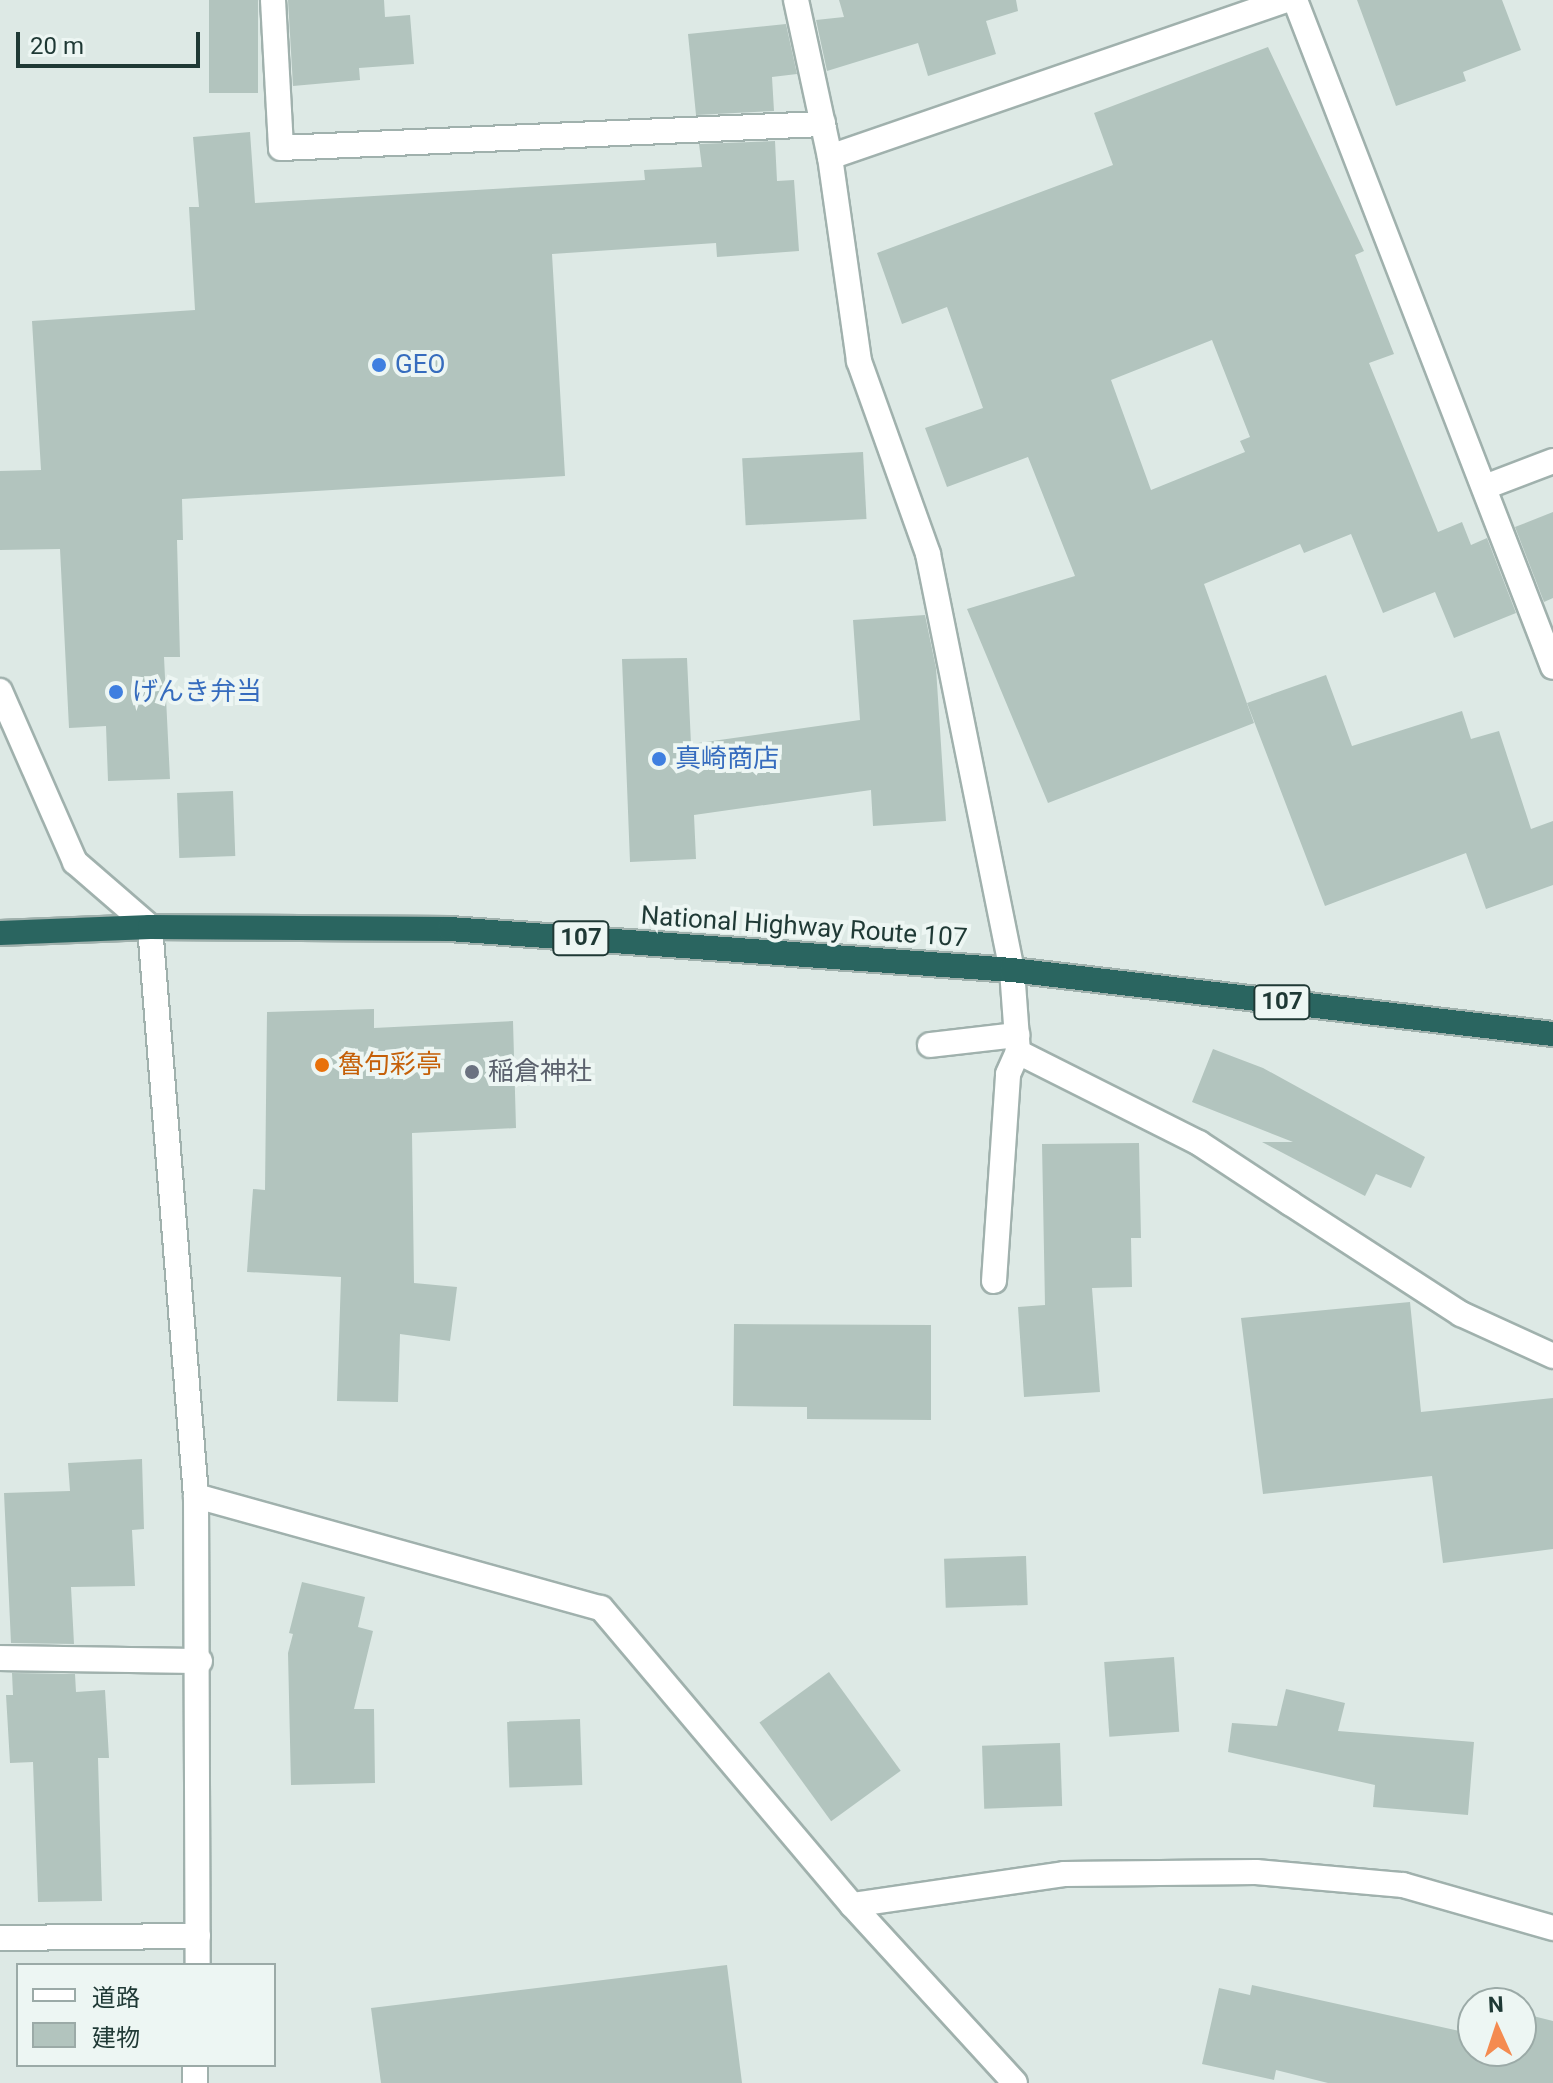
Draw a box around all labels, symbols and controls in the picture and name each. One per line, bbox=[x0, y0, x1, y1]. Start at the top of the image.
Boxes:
scale bar bbox=[20, 16, 204, 66]
text: 20 m bbox=[30, 32, 84, 60]
place label: GEO bbox=[395, 349, 445, 381]
marker: GEO bbox=[370, 356, 388, 374]
place label: げんき弁当 bbox=[132, 676, 262, 708]
marker: げんき弁当 bbox=[107, 683, 125, 701]
place label: 真崎商店 bbox=[675, 743, 779, 775]
marker: 真崎商店 bbox=[650, 750, 668, 768]
street label: National Highway Route 107 bbox=[640, 900, 968, 954]
road number: 107 bbox=[551, 918, 611, 958]
road number: 107 bbox=[1252, 982, 1312, 1022]
place label: 魯句彩亭 bbox=[338, 1049, 442, 1081]
marker: 魯句彩亭 bbox=[313, 1056, 331, 1074]
place label: 稲倉神社 bbox=[488, 1056, 592, 1088]
marker: 稲倉神社 bbox=[463, 1063, 481, 1081]
legend bbox=[16, 1963, 276, 2067]
text: 道路 bbox=[92, 1984, 140, 2012]
north arrow bbox=[1457, 1987, 1537, 2067]
text: N bbox=[1487, 1992, 1504, 2017]
text: 建物 bbox=[92, 2024, 140, 2052]

